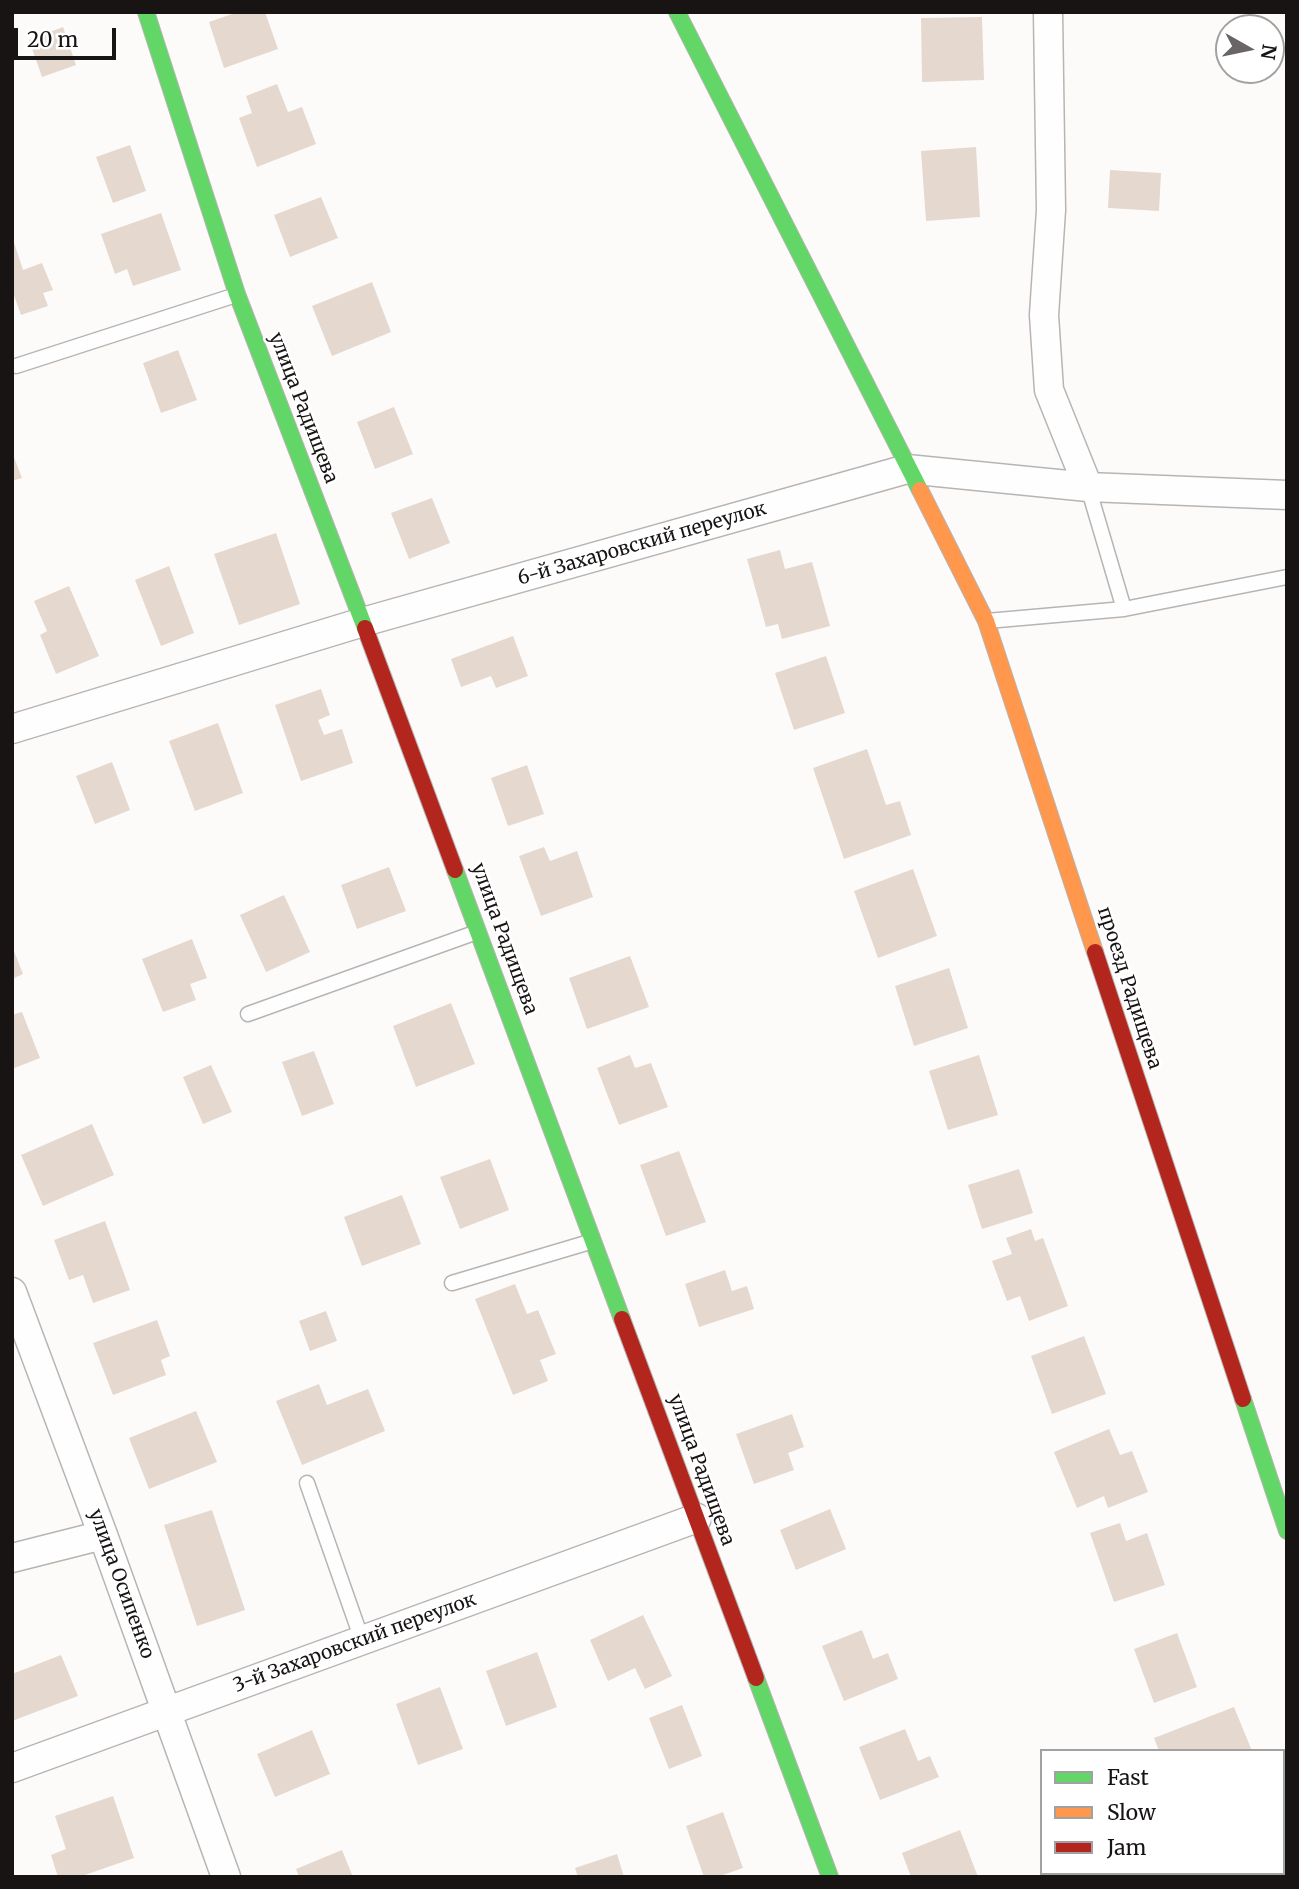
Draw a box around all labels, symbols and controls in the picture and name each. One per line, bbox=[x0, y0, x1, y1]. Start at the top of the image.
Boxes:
scale bar bbox=[18, 14, 119, 58]
north arrow bbox=[1215, 14, 1285, 84]
text: 20 m bbox=[27, 26, 78, 53]
text: N bbox=[1256, 43, 1282, 61]
street label: улица Радищева bbox=[264, 329, 342, 487]
street label: 6-й Захаровский переулок bbox=[515, 498, 769, 590]
street label: улица Радищева bbox=[466, 860, 542, 1018]
street label: проезд Радищева bbox=[1092, 904, 1166, 1072]
street label: улица Радищева bbox=[663, 1391, 739, 1549]
street label: улица Осипенко bbox=[83, 1506, 159, 1662]
street label: 3-й Захаровский переулок bbox=[231, 1588, 479, 1698]
legend bbox=[1040, 1749, 1285, 1875]
text: Fast bbox=[1107, 1764, 1149, 1791]
text: Slow bbox=[1107, 1799, 1156, 1826]
text: Jam bbox=[1107, 1834, 1146, 1861]

